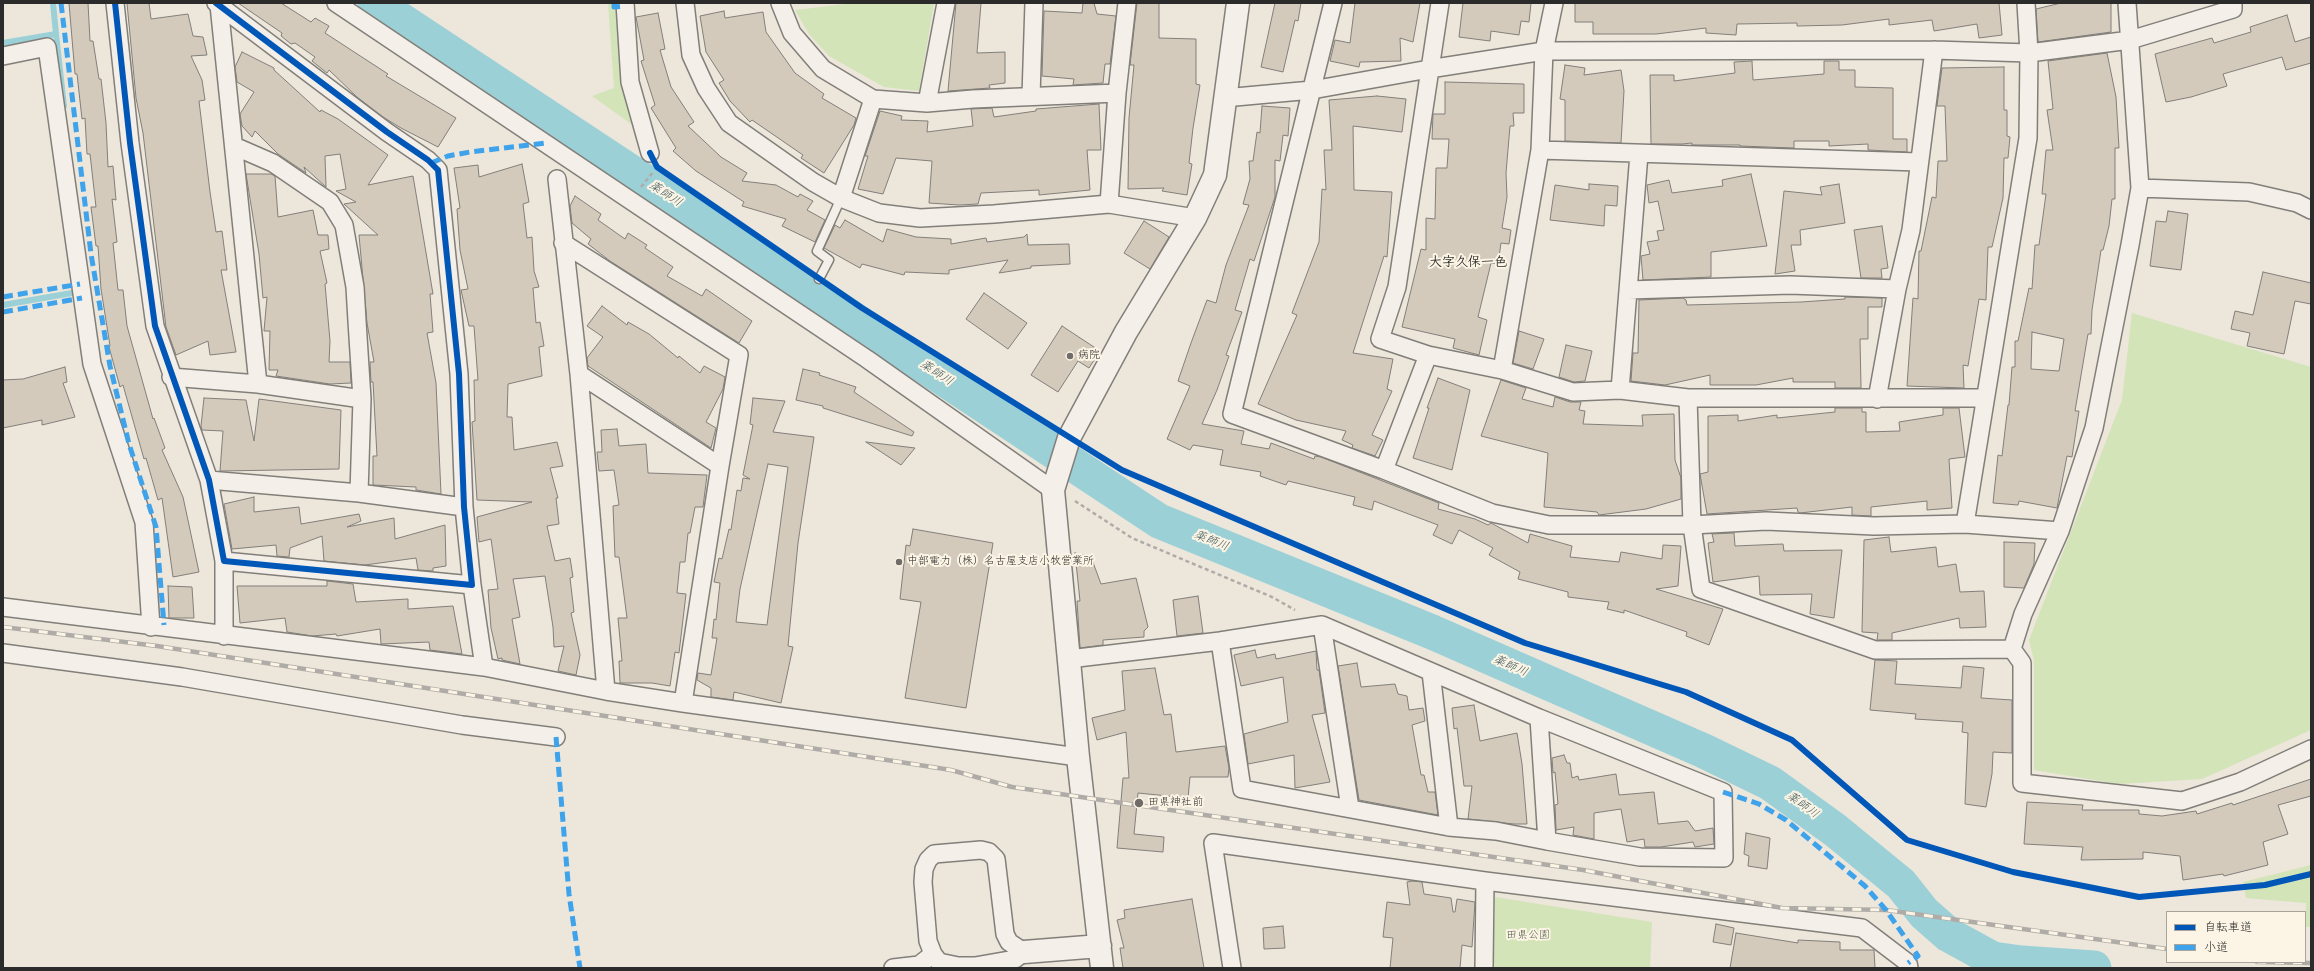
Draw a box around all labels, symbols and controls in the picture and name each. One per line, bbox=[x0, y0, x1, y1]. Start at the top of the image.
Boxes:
water label: 薬師川 bbox=[646, 179, 684, 211]
district label: 大字久保一色 bbox=[1429, 256, 1507, 272]
place label: 病院 bbox=[1078, 349, 1100, 363]
marker: 病院 bbox=[1065, 351, 1075, 361]
water label: 薬師川 bbox=[917, 358, 955, 390]
water label: 薬師川 bbox=[1192, 529, 1230, 555]
place label: 中部電力（株）名古屋支店小牧営業所 bbox=[907, 555, 1094, 569]
marker: 中部電力（株）名古屋支店小牧営業所 bbox=[894, 557, 904, 567]
water label: 薬師川 bbox=[1491, 653, 1529, 681]
water label: 薬師川 bbox=[1783, 790, 1821, 822]
place label: 田県神社前 bbox=[1148, 796, 1203, 810]
marker: 田県神社前 bbox=[1133, 797, 1145, 809]
legend bbox=[2166, 911, 2306, 963]
text: 自転車道 bbox=[2204, 918, 2252, 937]
park label: 田県公園 bbox=[1506, 929, 1550, 943]
text: 小道 bbox=[2204, 938, 2228, 957]

